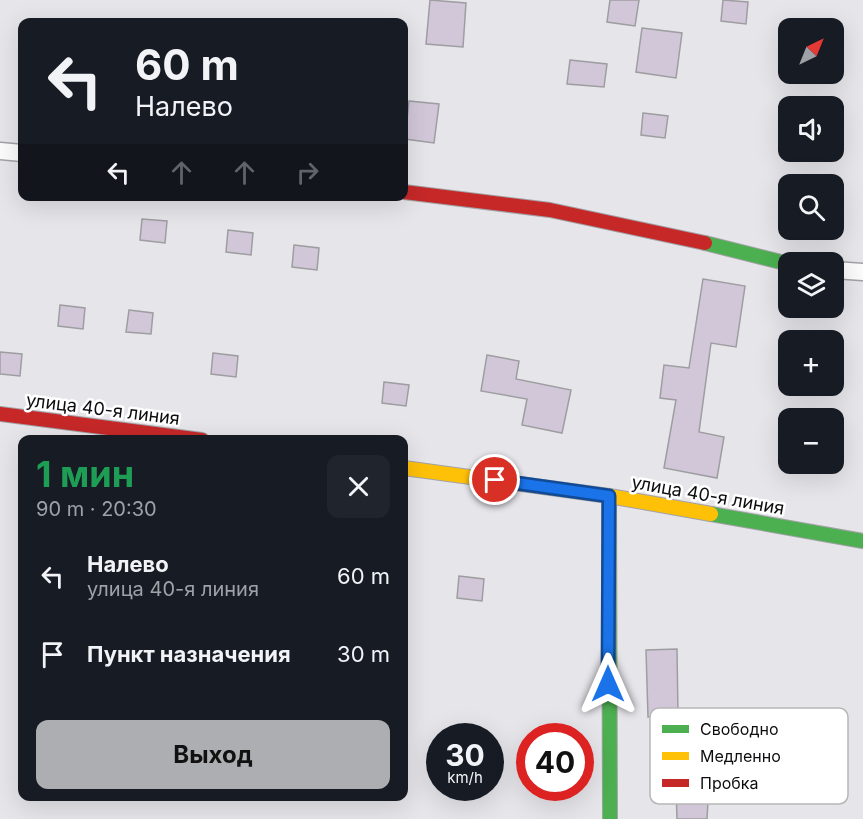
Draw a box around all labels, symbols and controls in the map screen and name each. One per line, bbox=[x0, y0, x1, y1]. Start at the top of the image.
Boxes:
north arrow bbox=[778, 18, 844, 84]
map controls bbox=[778, 18, 844, 474]
text: 60 m bbox=[135, 39, 239, 90]
icon: left bbox=[36, 42, 114, 120]
text: Налево bbox=[135, 90, 233, 123]
button: sound bbox=[778, 96, 844, 162]
icon: left bbox=[102, 156, 135, 189]
icon: ahead bbox=[165, 156, 198, 189]
icon: ahead bbox=[228, 156, 261, 189]
icon: right bbox=[291, 156, 324, 189]
button: search bbox=[778, 174, 844, 240]
button: layers bbox=[778, 252, 844, 318]
button: + bbox=[778, 330, 844, 396]
street label: улица 40-я линия bbox=[25, 389, 181, 429]
button: − bbox=[778, 408, 844, 474]
text: 1 мин bbox=[36, 452, 134, 496]
pin bbox=[469, 454, 520, 505]
button: close bbox=[327, 455, 390, 518]
icon: arrive bbox=[478, 463, 511, 496]
street label: улица 40-я линия bbox=[630, 471, 786, 519]
text: 90 m · 20:30 bbox=[36, 497, 157, 521]
text: Налево bbox=[87, 551, 169, 577]
icon: left bbox=[36, 560, 69, 593]
text: 60 m bbox=[337, 563, 390, 589]
text: улица 40-я линия bbox=[87, 577, 259, 601]
icon: arrive bbox=[36, 638, 69, 671]
text: Пункт назначения bbox=[87, 641, 291, 667]
text: 30 m bbox=[337, 641, 390, 667]
position arrow bbox=[576, 652, 640, 716]
legend bbox=[650, 708, 848, 804]
text: Свободно bbox=[700, 719, 779, 739]
button: Выход bbox=[36, 720, 390, 789]
speed limit sign: 40 bbox=[516, 723, 594, 801]
text: 30 bbox=[445, 737, 485, 773]
text: Медленно bbox=[700, 746, 781, 766]
text: km/h bbox=[447, 768, 483, 787]
text: Пробка bbox=[700, 773, 758, 793]

